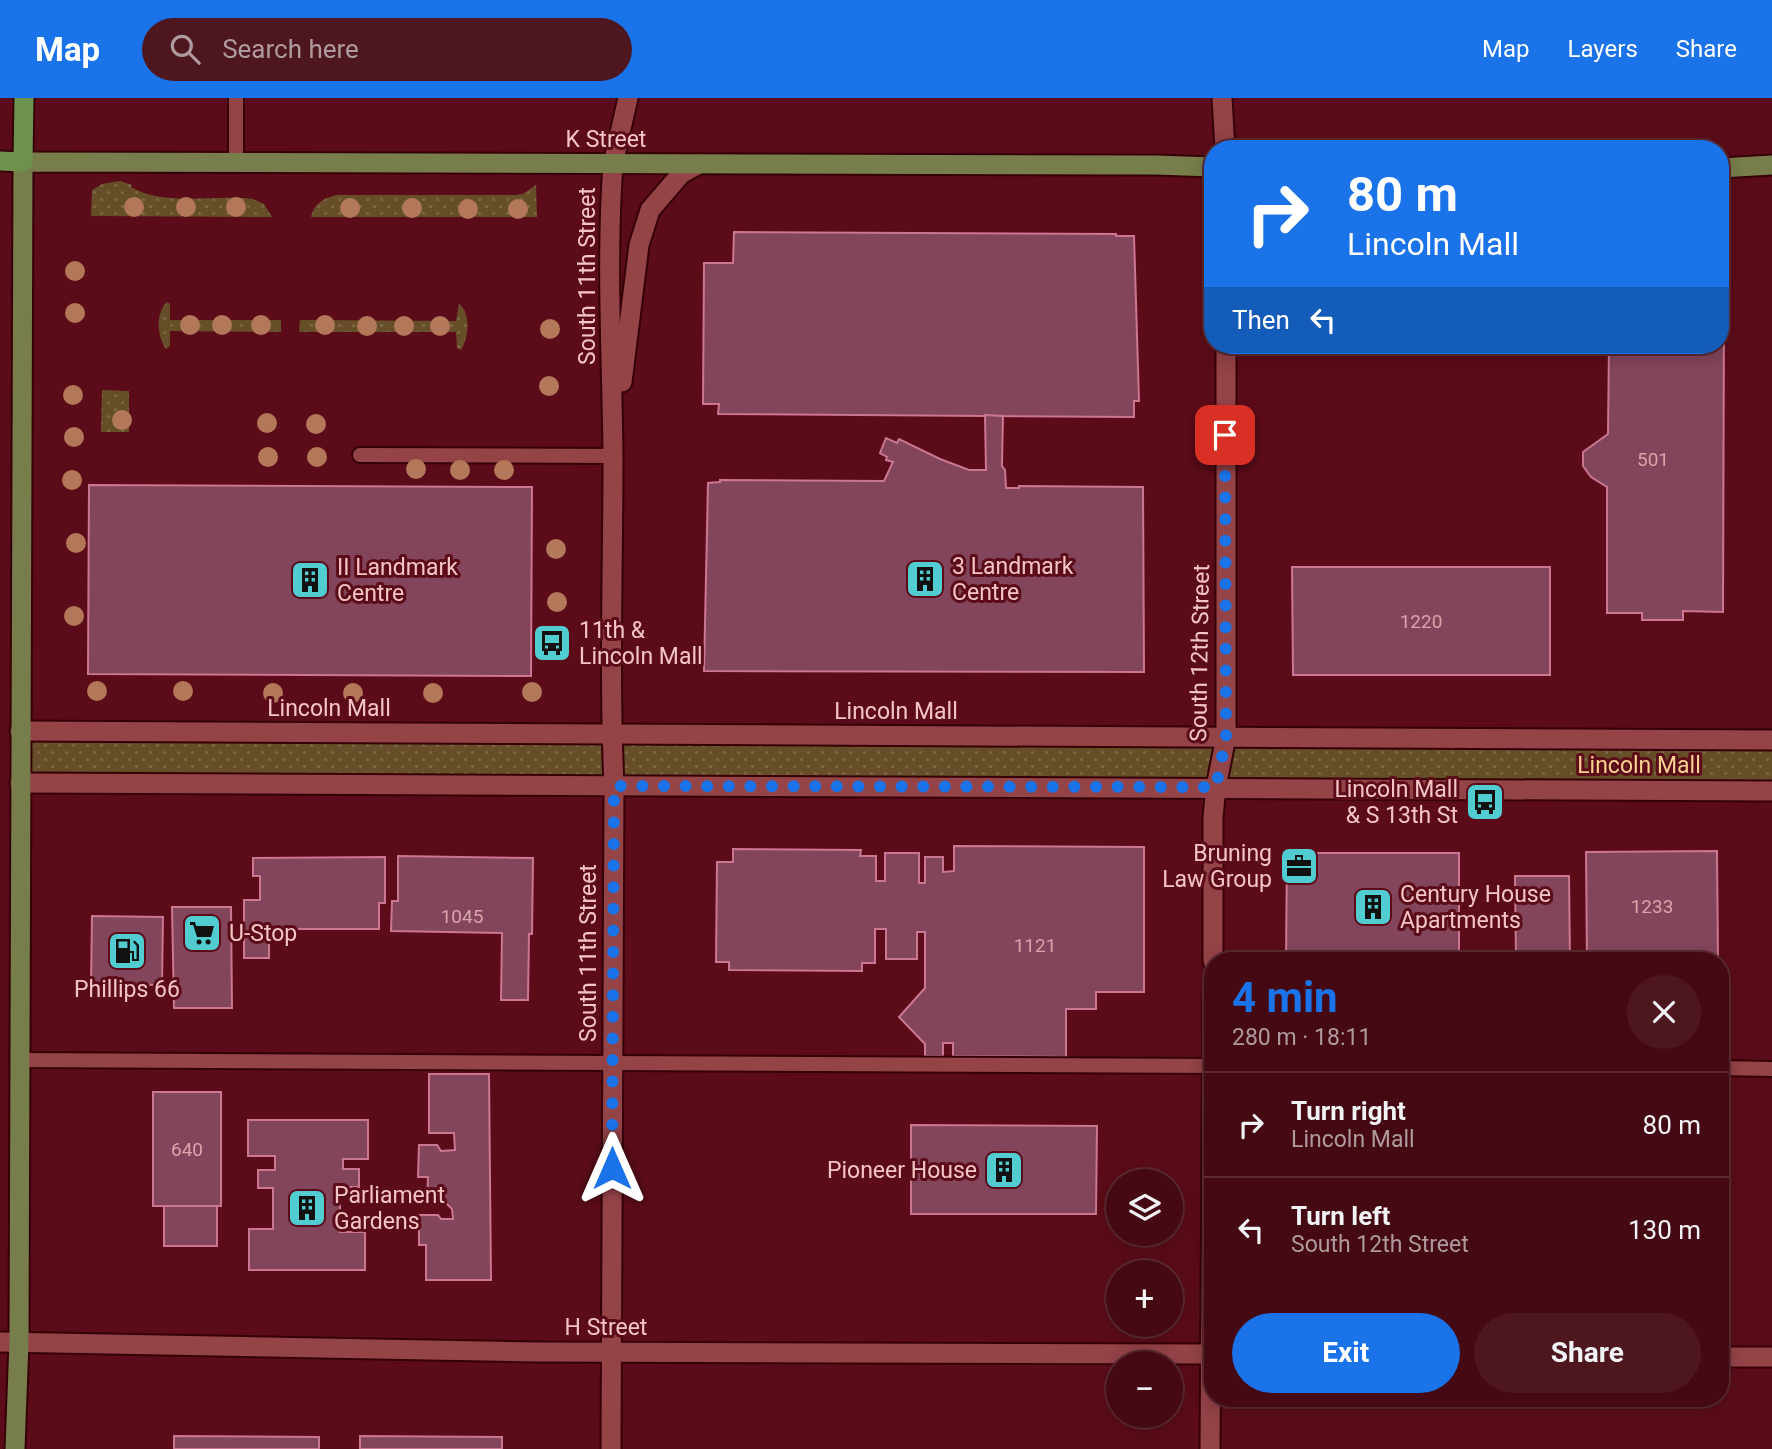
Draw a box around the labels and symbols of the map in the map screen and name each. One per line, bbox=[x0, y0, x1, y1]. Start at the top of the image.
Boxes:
street label: K Street bbox=[566, 126, 646, 153]
street label: South 11th Street bbox=[574, 187, 601, 365]
pin bbox=[1195, 405, 1255, 465]
house number: 501 bbox=[1637, 448, 1669, 471]
place label: 3 Landmark Centre bbox=[952, 553, 1074, 606]
place label: II Landmark Centre bbox=[337, 554, 458, 607]
building icon: 3 Landmark Centre bbox=[904, 558, 946, 600]
building icon: II Landmark Centre bbox=[289, 559, 331, 601]
street label: South 12th Street bbox=[1185, 564, 1215, 742]
house number: 1220 bbox=[1400, 610, 1442, 633]
place label: 11th & Lincoln Mall bbox=[579, 617, 703, 670]
bus stop icon: 11th & Lincoln Mall bbox=[531, 622, 573, 664]
street label: Lincoln Mall bbox=[267, 695, 391, 722]
street label: Lincoln Mall bbox=[834, 698, 958, 725]
park label: Lincoln Mall bbox=[1577, 752, 1701, 779]
place label: Lincoln Mall & S 13th St bbox=[1334, 776, 1458, 829]
bus stop icon: Lincoln Mall & S 13th St bbox=[1464, 781, 1506, 823]
place label: Bruning Law Group bbox=[1162, 840, 1272, 893]
office icon: Bruning Law Group bbox=[1278, 845, 1320, 887]
street label: South 11th Street bbox=[575, 864, 602, 1042]
place label: Century House Apartments bbox=[1400, 881, 1551, 934]
building icon: Century House Apartments bbox=[1352, 886, 1394, 928]
house number: 1233 bbox=[1631, 895, 1673, 918]
house number: 1045 bbox=[441, 905, 483, 928]
supermarket icon: U-Stop bbox=[181, 912, 223, 954]
place label: U-Stop bbox=[229, 920, 297, 947]
fuel station icon: Phillips 66 bbox=[106, 930, 148, 972]
house number: 1121 bbox=[1014, 934, 1056, 957]
place label: Phillips 66 bbox=[74, 976, 180, 1003]
position arrow bbox=[575, 1131, 649, 1205]
house number: 640 bbox=[171, 1138, 203, 1161]
building icon: Pioneer House bbox=[983, 1149, 1025, 1191]
place label: Pioneer House bbox=[827, 1157, 977, 1184]
place label: Parliament Gardens bbox=[334, 1182, 445, 1235]
building icon: Parliament Gardens bbox=[286, 1187, 328, 1229]
street label: H Street bbox=[565, 1314, 647, 1341]

